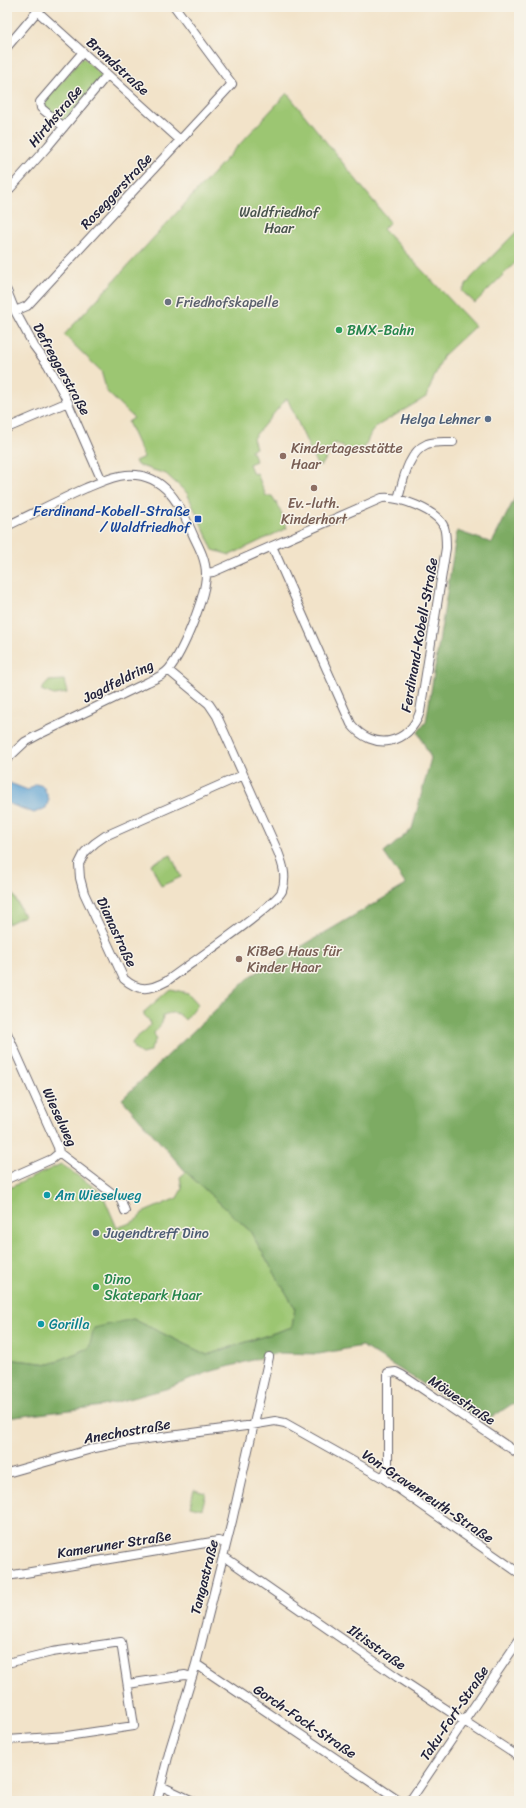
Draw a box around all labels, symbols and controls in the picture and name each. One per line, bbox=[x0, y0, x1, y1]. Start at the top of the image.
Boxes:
street label: Brandstraße bbox=[80, 31, 155, 102]
street label: Hirthstraße bbox=[22, 80, 89, 153]
street label: Roseggerstraße bbox=[74, 147, 159, 236]
park label: Waldfriedhof Haar bbox=[239, 200, 321, 241]
place label: Friedhofskapelle bbox=[176, 290, 279, 315]
marker: Friedhofskapelle bbox=[163, 297, 173, 307]
street label: Defreggerstraße bbox=[26, 318, 97, 420]
place label: BMX-Bahn bbox=[347, 318, 415, 343]
marker: BMX-Bahn bbox=[334, 325, 344, 335]
place label: Helga Lehner bbox=[400, 407, 481, 432]
marker: Helga Lehner bbox=[483, 414, 493, 424]
place label: Kindertagesstätte Haar bbox=[291, 436, 403, 477]
marker: Kindertagesstätte Haar bbox=[278, 451, 288, 461]
marker: Ev.-luth. Kinderhort bbox=[309, 483, 319, 493]
place label: Ev.-luth. Kinderhort bbox=[281, 491, 348, 532]
place label: Ferdinand-Kobell-Straße / Waldfriedhof bbox=[33, 499, 192, 540]
marker: Ferdinand-Kobell-Straße / Waldfriedhof bbox=[193, 514, 203, 524]
street label: Ferdinand-Kobell-Straße bbox=[394, 556, 445, 714]
street label: Jagdfeldring bbox=[77, 653, 158, 710]
street label: Dianastraße bbox=[89, 893, 144, 972]
place label: KiBeG Haus für Kinder Haar bbox=[247, 939, 343, 980]
marker: KiBeG Haus für Kinder Haar bbox=[234, 954, 244, 964]
street label: Wieselweg bbox=[35, 1083, 84, 1151]
place label: Am Wieselweg bbox=[54, 1183, 142, 1208]
marker: Am Wieselweg bbox=[42, 1190, 52, 1200]
place label: Jugendtreff Dino bbox=[103, 1221, 209, 1246]
marker: Jugendtreff Dino bbox=[91, 1228, 101, 1238]
place label: Dino Skatepark Haar bbox=[104, 1267, 203, 1308]
marker: Dino Skatepark Haar bbox=[91, 1282, 101, 1292]
place label: Gorilla bbox=[49, 1312, 89, 1337]
marker: Gorilla bbox=[36, 1319, 46, 1329]
street label: Möwestraße bbox=[423, 1369, 501, 1432]
street label: Anechostraße bbox=[81, 1412, 172, 1452]
street label: Von-Gravenreuth-Straße bbox=[356, 1443, 499, 1550]
street label: Kameruner Straße bbox=[55, 1523, 173, 1566]
street label: Tangastraße bbox=[183, 1537, 226, 1617]
street label: Iltisstraße bbox=[341, 1617, 412, 1677]
street label: Taku-Fort-Straße bbox=[413, 1660, 496, 1766]
street label: Gorch-Fock-Straße bbox=[248, 1677, 362, 1766]

